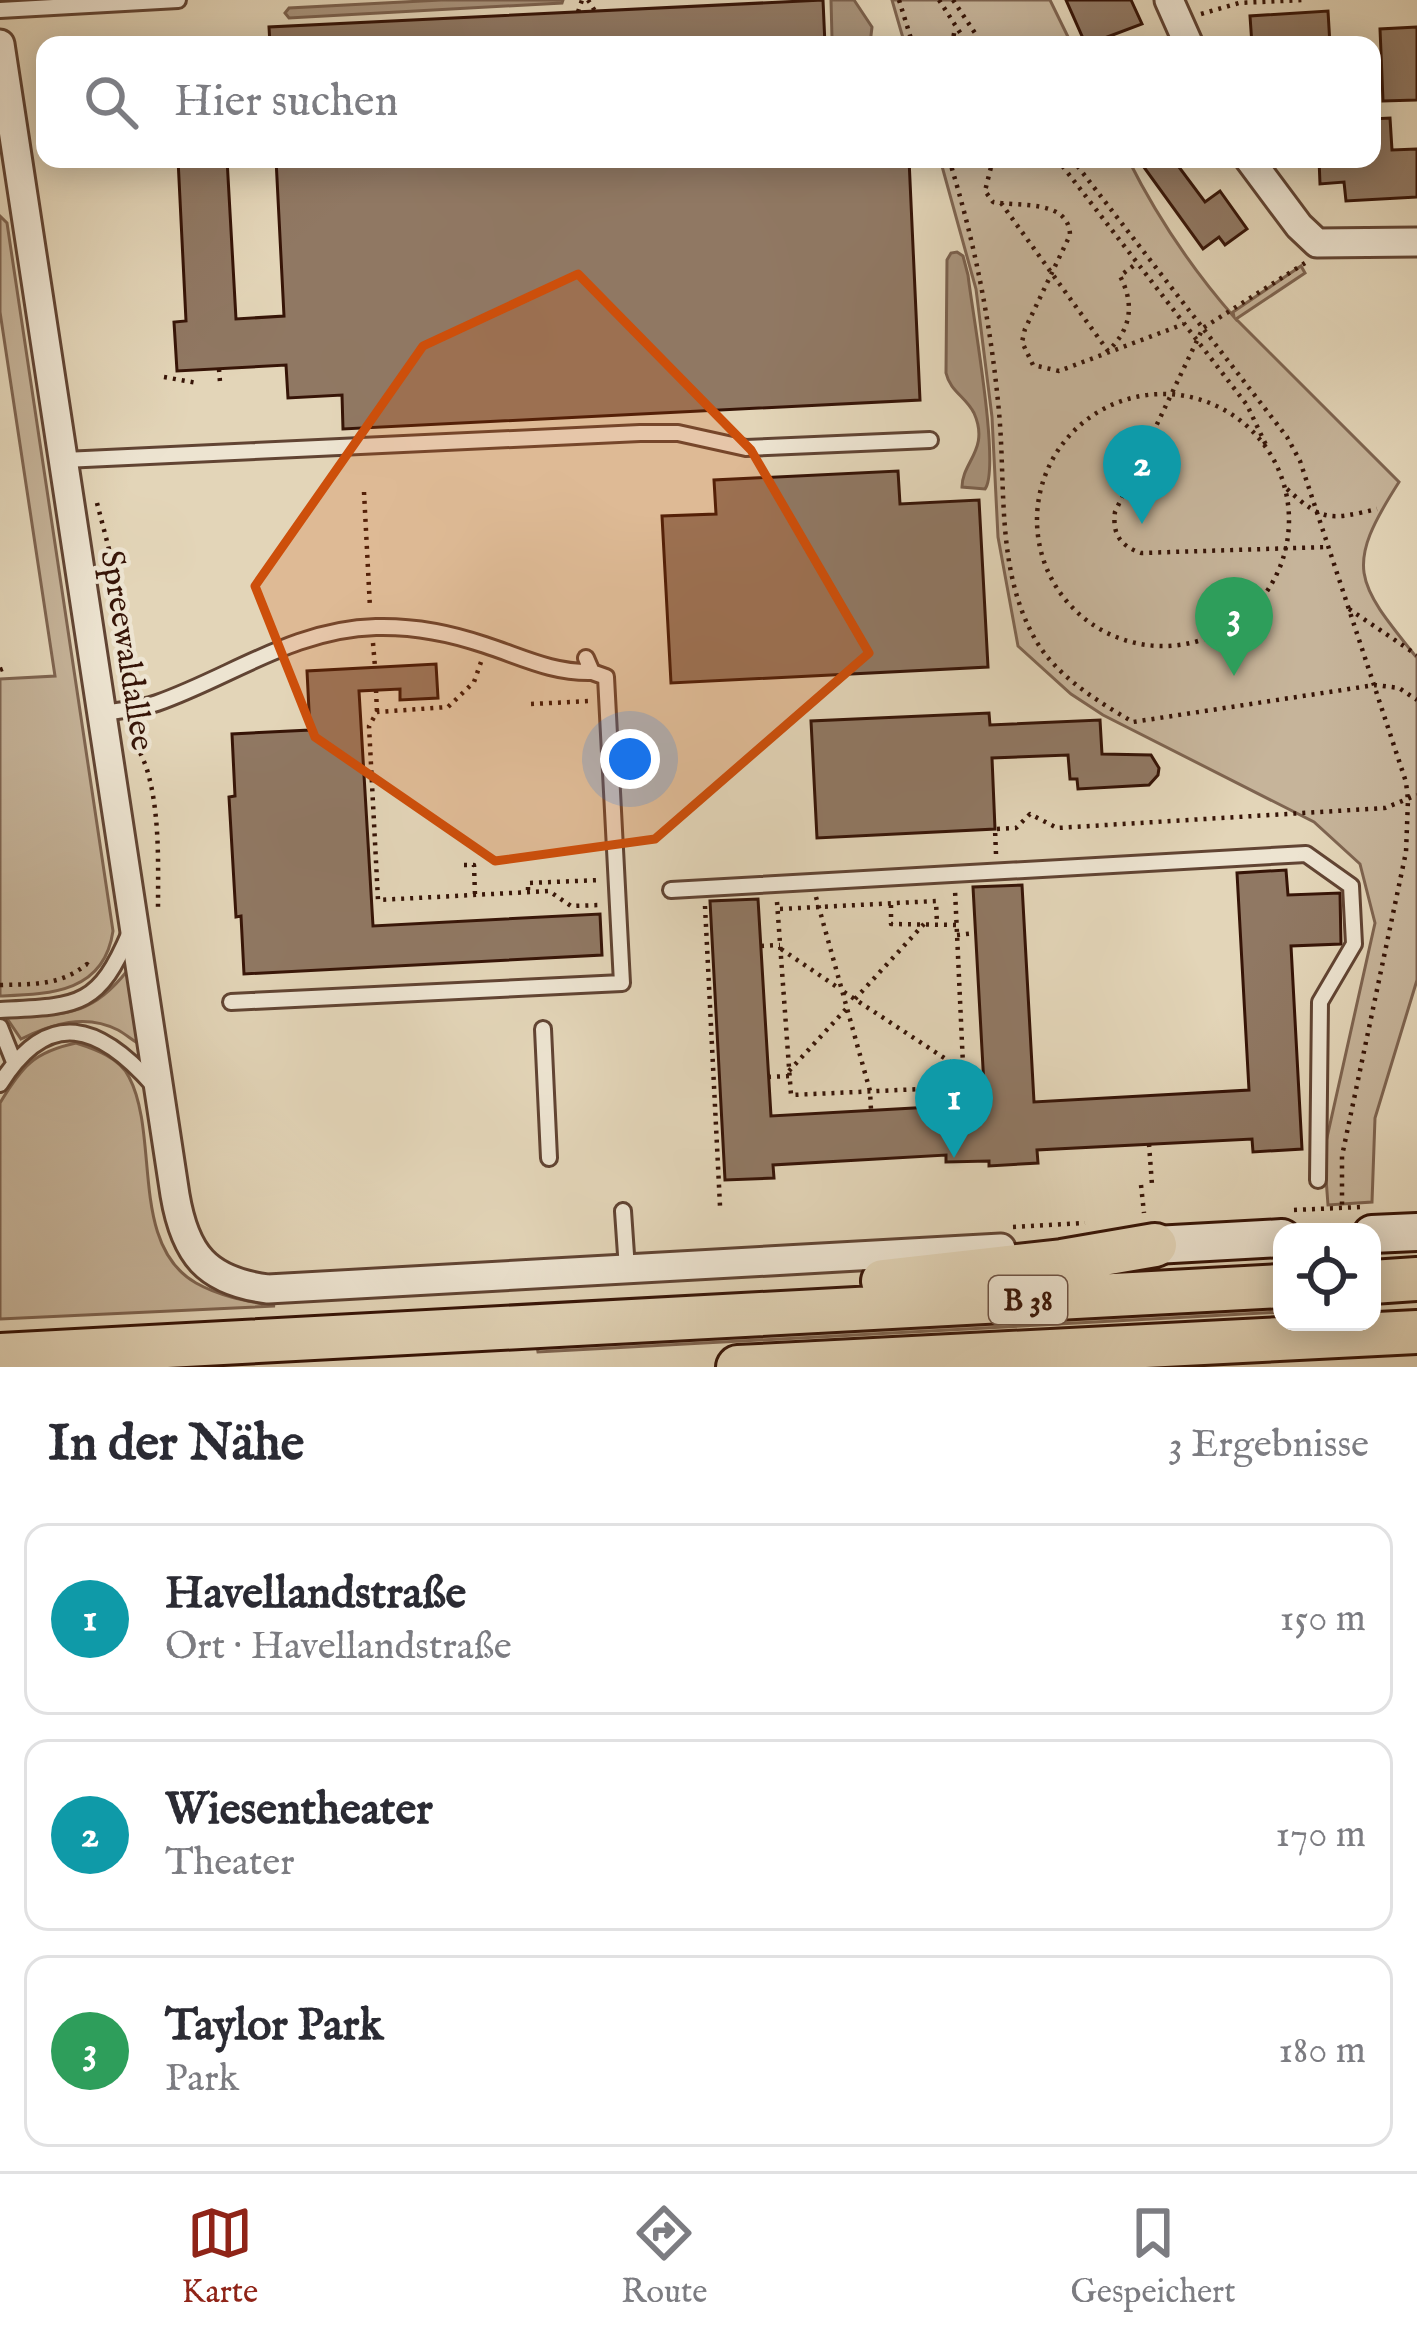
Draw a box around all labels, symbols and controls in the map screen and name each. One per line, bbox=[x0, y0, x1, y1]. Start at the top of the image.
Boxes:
search box bbox=[36, 36, 1381, 168]
icon: search bbox=[78, 69, 144, 135]
text: Hier suchen bbox=[174, 74, 398, 131]
pin: 2 bbox=[1103, 425, 1181, 524]
street label: Spreewaldallee bbox=[89, 547, 163, 754]
pin: 3 bbox=[1195, 577, 1273, 676]
your location bbox=[600, 729, 660, 789]
pin: 1 bbox=[915, 1059, 993, 1158]
map controls bbox=[1273, 1223, 1381, 1331]
button: locate bbox=[1273, 1223, 1381, 1331]
road number: B 38 bbox=[989, 1276, 1067, 1324]
text: In der Nähe bbox=[48, 1413, 304, 1478]
text: 3 Ergebnisse bbox=[1168, 1421, 1369, 1470]
text: Havellandstraße bbox=[165, 1566, 466, 1623]
text: 1 bbox=[83, 1595, 97, 1644]
text: 150 m bbox=[1280, 1595, 1366, 1644]
text: Ort · Havellandstraße bbox=[165, 1623, 512, 1672]
text: Wiesentheater bbox=[165, 1782, 433, 1839]
text: 2 bbox=[81, 1811, 99, 1860]
text: 170 m bbox=[1275, 1811, 1366, 1860]
text: Theater bbox=[165, 1839, 295, 1888]
text: Taylor Park bbox=[165, 1998, 383, 2055]
text: 3 bbox=[83, 2027, 97, 2076]
text: 180 m bbox=[1278, 2027, 1366, 2076]
text: Park bbox=[165, 2055, 239, 2104]
tab: Karte bbox=[182, 2200, 258, 2314]
tab: Route bbox=[621, 2200, 707, 2314]
tab: Gespeichert bbox=[1071, 2200, 1235, 2314]

